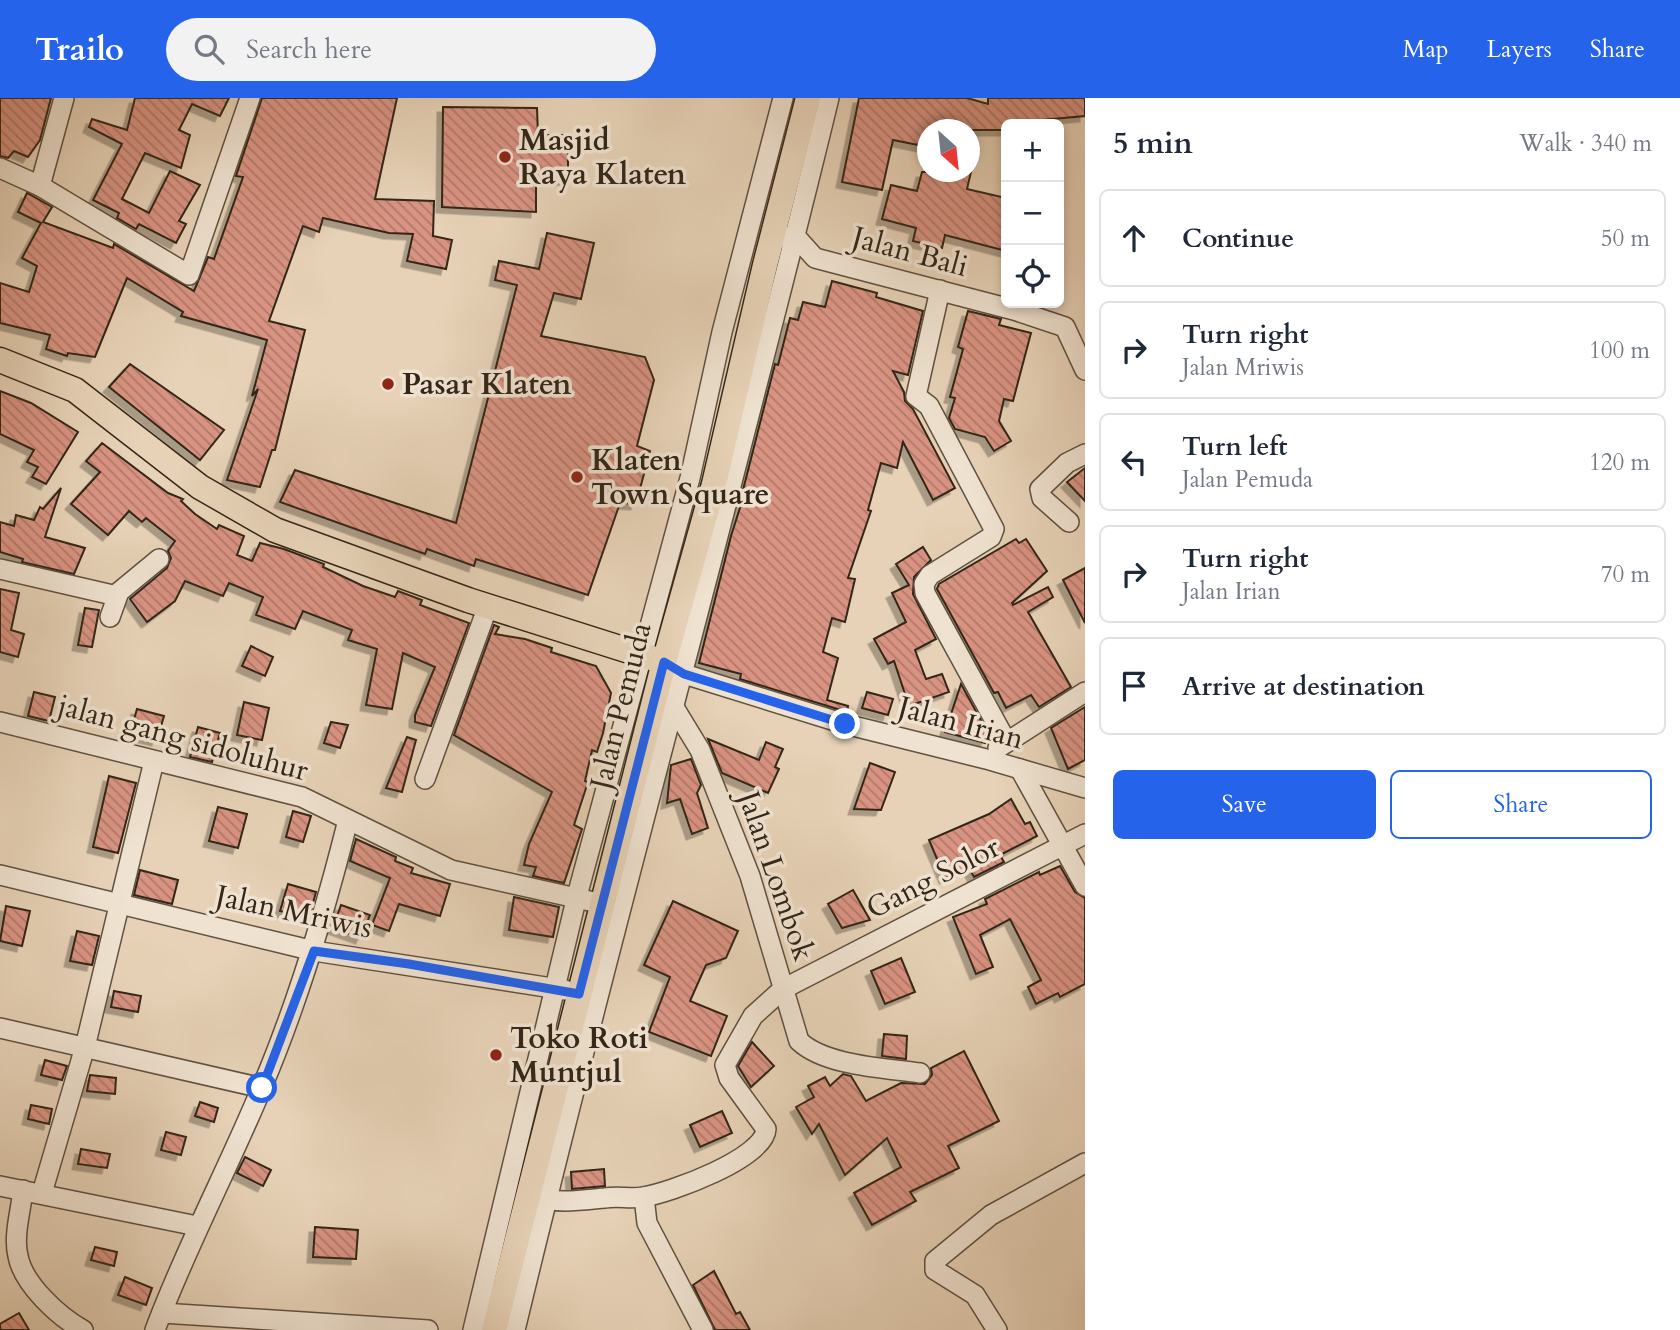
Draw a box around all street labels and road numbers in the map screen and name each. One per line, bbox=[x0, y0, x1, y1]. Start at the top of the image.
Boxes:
street label: Jalan Bali bbox=[844, 216, 972, 287]
street label: Jalan Pemuda bbox=[579, 618, 662, 798]
street label: jalan gang sidoluhur bbox=[49, 684, 313, 791]
street label: Jalan Irian bbox=[890, 686, 1028, 759]
street label: Jalan Lombok bbox=[727, 782, 824, 966]
street label: Gang Solor bbox=[859, 827, 1007, 929]
street label: Jalan Mriwis bbox=[208, 875, 376, 949]

